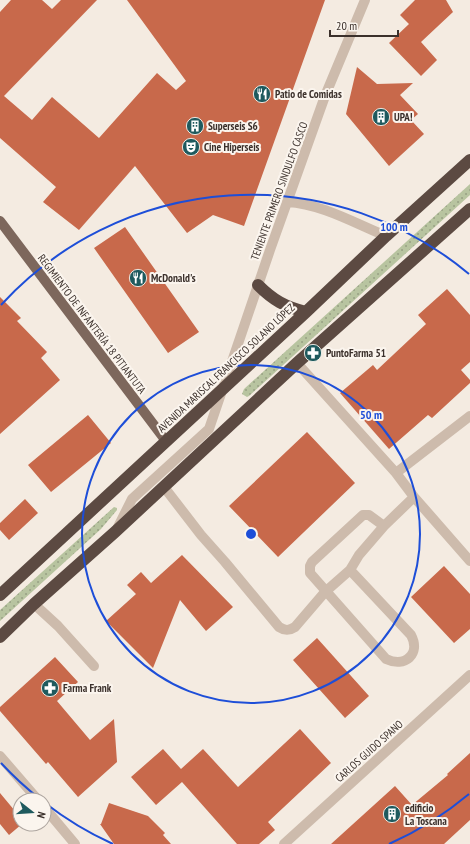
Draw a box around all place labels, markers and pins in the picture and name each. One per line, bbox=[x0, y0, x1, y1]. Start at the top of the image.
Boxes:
restaurant icon: Patio de Comidas bbox=[252, 84, 272, 104]
place label: Patio de Comidas bbox=[275, 87, 342, 101]
building icon: UPA! bbox=[371, 107, 391, 127]
place label: UPA! bbox=[394, 110, 413, 124]
building icon: Superseis S6 bbox=[185, 116, 205, 136]
place label: Superseis S6 bbox=[208, 119, 258, 133]
theatre icon: Cine Hiperseis bbox=[181, 137, 201, 157]
place label: Cine Hiperseis bbox=[204, 140, 260, 154]
restaurant icon: McDonald's bbox=[128, 268, 148, 288]
place label: McDonald's bbox=[151, 271, 196, 285]
pharmacy icon: PuntoFarma 51 bbox=[303, 343, 323, 363]
place label: PuntoFarma 51 bbox=[326, 346, 386, 360]
centre of rings bbox=[244, 527, 258, 541]
pharmacy icon: Farma Frank bbox=[40, 678, 60, 698]
place label: Farma Frank bbox=[63, 681, 112, 695]
place label: edificio La Toscana bbox=[405, 801, 447, 828]
building icon: edificio La Toscana bbox=[382, 804, 402, 824]

